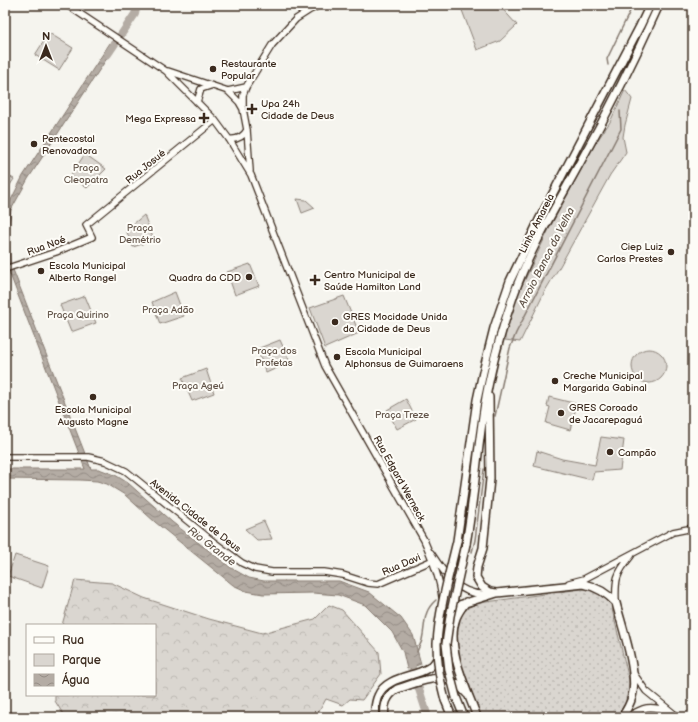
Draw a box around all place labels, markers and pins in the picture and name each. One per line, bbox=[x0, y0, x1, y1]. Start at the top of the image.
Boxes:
place label: Restaurante Popular bbox=[221, 58, 276, 82]
marker: Restaurante Popular bbox=[208, 64, 218, 74]
place label: Upa 24h Cidade de Deus bbox=[261, 98, 334, 122]
marker: Upa 24h Cidade de Deus bbox=[246, 103, 258, 115]
place label: Mega Expressa bbox=[125, 113, 196, 125]
marker: Mega Expressa bbox=[199, 113, 209, 123]
place label: Pentecostal Renovadora bbox=[42, 133, 97, 157]
marker: Pentecostal Renovadora bbox=[29, 139, 39, 149]
place label: Ciep Luiz Carlos Prestes bbox=[597, 241, 663, 265]
marker: Ciep Luiz Carlos Prestes bbox=[666, 247, 676, 257]
place label: Escola Municipal Alberto Rangel bbox=[49, 260, 126, 284]
marker: Escola Municipal Alberto Rangel bbox=[36, 266, 46, 276]
place label: Centro Municipal de Saúde Hamilton Land bbox=[324, 269, 421, 293]
place label: Quadra da CDD bbox=[169, 272, 241, 284]
marker: Quadra da CDD bbox=[244, 272, 254, 282]
marker: Centro Municipal de Saúde Hamilton Land bbox=[309, 274, 321, 286]
place label: GRES Mocidade Unida da Cidade de Deus bbox=[343, 311, 448, 335]
marker: GRES Mocidade Unida da Cidade de Deus bbox=[330, 317, 340, 327]
place label: Escola Municipal Alphonsus de Guimaraens bbox=[345, 346, 463, 370]
marker: Escola Municipal Alphonsus de Guimaraens bbox=[332, 352, 342, 362]
place label: Creche Municipal Margarida Gabinal bbox=[563, 370, 647, 394]
marker: Creche Municipal Margarida Gabinal bbox=[550, 376, 560, 386]
marker: Escola Municipal Augusto Magne bbox=[88, 392, 98, 402]
place label: GRES Coroado de Jacarepaguá bbox=[569, 402, 643, 426]
place label: Escola Municipal Augusto Magne bbox=[55, 404, 131, 428]
marker: GRES Coroado de Jacarepaguá bbox=[556, 408, 566, 418]
marker: Campão bbox=[605, 447, 615, 457]
place label: Campão bbox=[618, 447, 657, 459]

